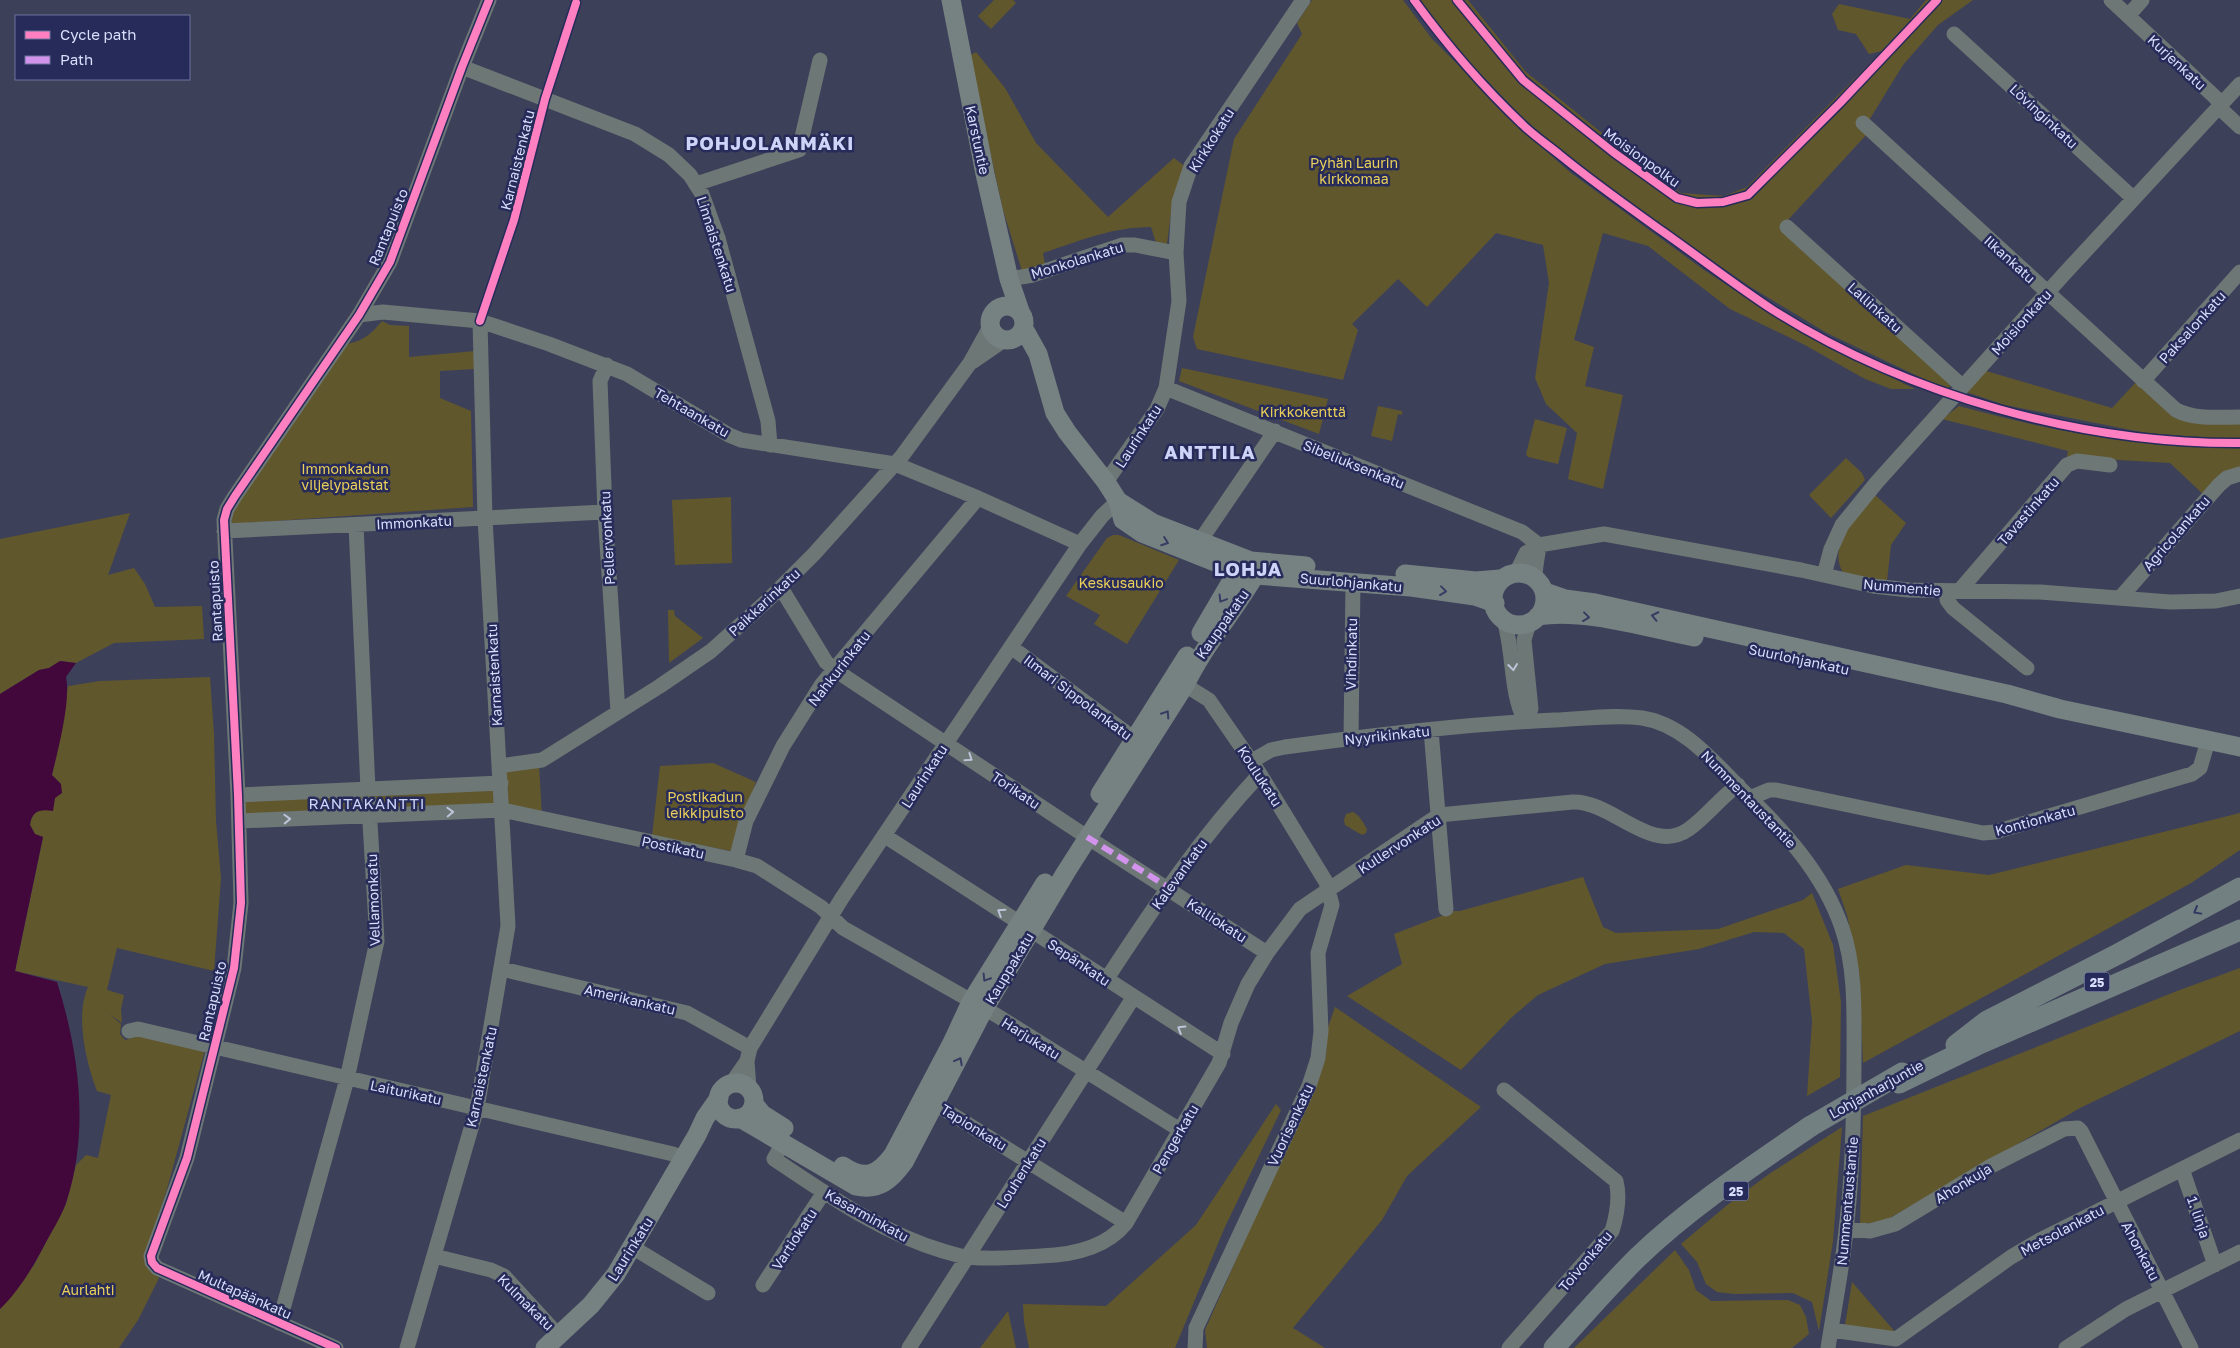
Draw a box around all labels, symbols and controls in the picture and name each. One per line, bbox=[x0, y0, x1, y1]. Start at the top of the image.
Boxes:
legend bbox=[15, 15, 190, 80]
text: Cycle path bbox=[60, 25, 136, 43]
street label: Kurjenkatu bbox=[2144, 31, 2210, 93]
text: Path bbox=[60, 50, 93, 68]
street label: Lövinginkatu bbox=[2006, 80, 2082, 152]
street label: Karstuntie bbox=[962, 104, 994, 176]
street label: Kirkkokatu bbox=[1185, 105, 1237, 175]
street label: Karnaistenkatu bbox=[496, 108, 538, 212]
street label: Moisionpolku bbox=[1600, 124, 1684, 190]
district label: POHJOLANMÄKI bbox=[685, 131, 855, 154]
park label: Pyhän Laurin kirkkomaa bbox=[1310, 154, 1398, 187]
street label: Rantapuisto bbox=[365, 186, 411, 268]
street label: Linnaistenkatu bbox=[693, 194, 741, 294]
street label: Ilkankatu bbox=[1981, 232, 2039, 286]
street label: Monkolankatu bbox=[1029, 238, 1125, 282]
street label: Lallinkatu bbox=[1844, 278, 1906, 336]
street label: Moisionkatu bbox=[1987, 286, 2055, 358]
street label: Paksalonkatu bbox=[2155, 287, 2229, 367]
street label: Tehtaankatu bbox=[652, 384, 732, 440]
street label: Laurinkatu bbox=[1111, 401, 1165, 471]
park label: Kirkkokenttä bbox=[1260, 403, 1346, 420]
street label: Sibeliuksenkatu bbox=[1301, 436, 1407, 492]
district label: ANTTILA bbox=[1164, 440, 1256, 463]
park label: Immonkadun viljelypalstat bbox=[301, 460, 389, 493]
street label: Tavastinkatu bbox=[1994, 473, 2062, 549]
street label: Pellervonkatu bbox=[596, 491, 618, 585]
street label: Agricolankatu bbox=[2139, 492, 2213, 574]
street label: Immonkatu bbox=[376, 512, 452, 532]
one-way arrow bbox=[1160, 536, 1168, 546]
district label: LOHJA bbox=[1214, 557, 1282, 580]
street label: Rantapuisto bbox=[204, 560, 226, 642]
street label: Paikkarinkatu bbox=[725, 565, 803, 639]
street label: Suurlohjankatu bbox=[1299, 569, 1403, 595]
park label: Keskusaukio bbox=[1078, 574, 1164, 591]
street label: Nummentie bbox=[1862, 575, 1942, 599]
one-way arrow bbox=[1439, 585, 1447, 596]
street label: Kauppakatu bbox=[1192, 586, 1252, 662]
one-way arrow bbox=[1219, 593, 1229, 602]
one-way arrow bbox=[1583, 611, 1591, 622]
one-way arrow bbox=[1650, 611, 1659, 622]
street label: Vihdinkatu bbox=[1342, 618, 1360, 690]
street label: Karnaistenkatu bbox=[483, 623, 505, 727]
street label: Nahkurinkatu bbox=[804, 627, 874, 709]
street label: Suurlohjankatu bbox=[1747, 640, 1851, 678]
street label: Ilmari Sippolankatu bbox=[1021, 651, 1135, 743]
one-way arrow bbox=[1508, 663, 1518, 672]
one-way arrow bbox=[1160, 711, 1169, 720]
street label: Nyyrikinkatu bbox=[1343, 722, 1431, 748]
street label: Laurinkatu bbox=[897, 741, 951, 811]
street label: Koulukatu bbox=[1234, 743, 1286, 809]
street label: Nummentaustantie bbox=[1698, 747, 1800, 851]
one-way arrow bbox=[963, 752, 972, 761]
street label: Torikatu bbox=[989, 768, 1043, 812]
park label: Postikadun leikkipuisto bbox=[666, 788, 744, 821]
district label: RANTAKANTTI bbox=[309, 794, 425, 812]
street label: Kontionkatu bbox=[1993, 801, 2077, 839]
one-way arrow bbox=[446, 807, 454, 817]
street label: Kullervonkatu bbox=[1355, 811, 1443, 877]
one-way arrow bbox=[284, 813, 292, 824]
street label: Postikatu bbox=[640, 832, 706, 862]
street label: Kalevankatu bbox=[1148, 835, 1210, 913]
street label: Vellamonkatu bbox=[363, 853, 383, 947]
street label: Kalliokatu bbox=[1184, 894, 1250, 946]
one-way arrow bbox=[2194, 905, 2203, 915]
one-way arrow bbox=[997, 908, 1006, 918]
street label: Kauppakatu bbox=[981, 929, 1037, 1007]
street label: Sepänkatu bbox=[1044, 935, 1114, 989]
street label: Rantapuisto bbox=[195, 959, 229, 1043]
one-way arrow bbox=[983, 972, 993, 981]
road number: 25 bbox=[2084, 972, 2110, 992]
street label: Amerikankatu bbox=[583, 980, 677, 1018]
street label: Harjukatu bbox=[999, 1013, 1063, 1063]
street label: Karnaistenkatu bbox=[462, 1025, 500, 1129]
one-way arrow bbox=[1178, 1025, 1187, 1035]
street label: Lohjanharjuntie bbox=[1826, 1056, 1926, 1122]
one-way arrow bbox=[952, 1057, 962, 1066]
street label: Laiturikatu bbox=[369, 1076, 443, 1108]
street label: Vuorisenkatu bbox=[1264, 1081, 1316, 1169]
street label: Tapionkatu bbox=[938, 1100, 1010, 1154]
street label: Pengerkatu bbox=[1148, 1101, 1202, 1177]
street label: Louhenkatu bbox=[993, 1135, 1049, 1211]
street label: Nummentaustantie bbox=[1833, 1136, 1861, 1266]
street label: Ahonkuja bbox=[1932, 1159, 1994, 1207]
road number: 25 bbox=[1724, 1182, 1748, 1200]
street label: Kasarminkatu bbox=[822, 1185, 912, 1245]
street label: 1. linja bbox=[2184, 1194, 2214, 1240]
street label: Metsolankatu bbox=[2017, 1201, 2107, 1259]
street label: Vartiokatu bbox=[768, 1205, 820, 1273]
street label: Laurinkatu bbox=[604, 1214, 656, 1284]
street label: Ahonkatu bbox=[2118, 1218, 2164, 1284]
street label: Toivonkatu bbox=[1555, 1227, 1615, 1295]
street label: Multapäänkatu bbox=[195, 1266, 295, 1322]
street label: Kulmakatu bbox=[494, 1270, 558, 1334]
park label: Aurlahti bbox=[61, 1281, 115, 1298]

